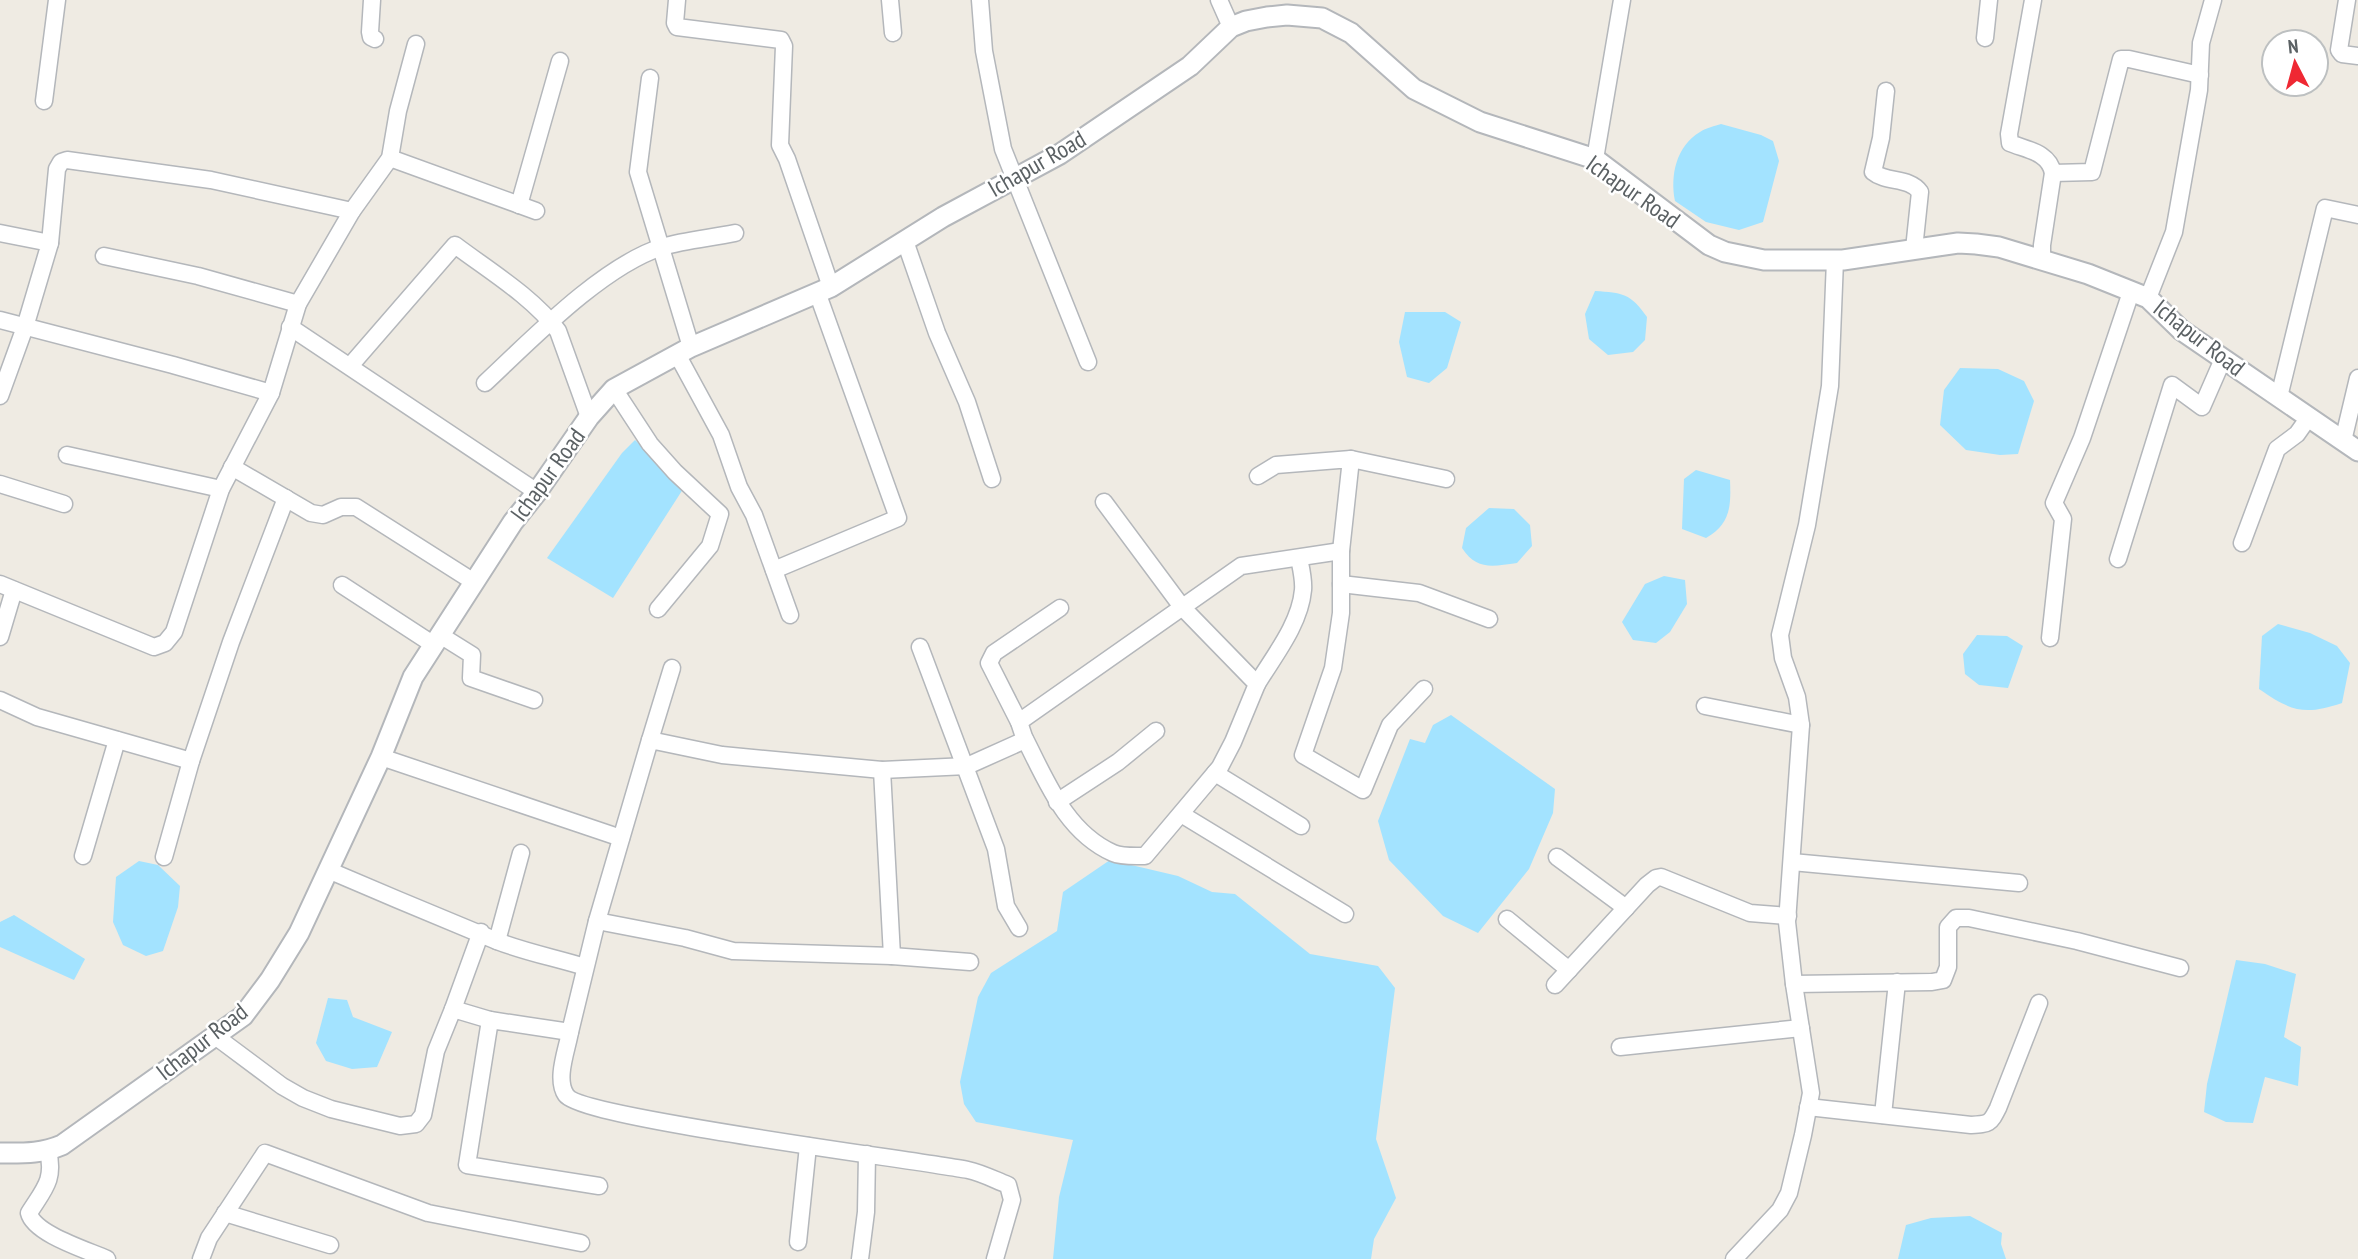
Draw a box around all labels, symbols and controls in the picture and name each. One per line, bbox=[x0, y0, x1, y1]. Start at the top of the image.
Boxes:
north arrow bbox=[2260, 28, 2330, 98]
text: N bbox=[2287, 34, 2300, 59]
street label: Ichapur Road bbox=[982, 123, 1091, 204]
street label: Ichapur Road bbox=[1580, 148, 1686, 235]
street label: Ichapur Road bbox=[2147, 292, 2251, 383]
street label: Ichapur Road bbox=[503, 422, 592, 527]
street label: Ichapur Road bbox=[150, 996, 254, 1087]

